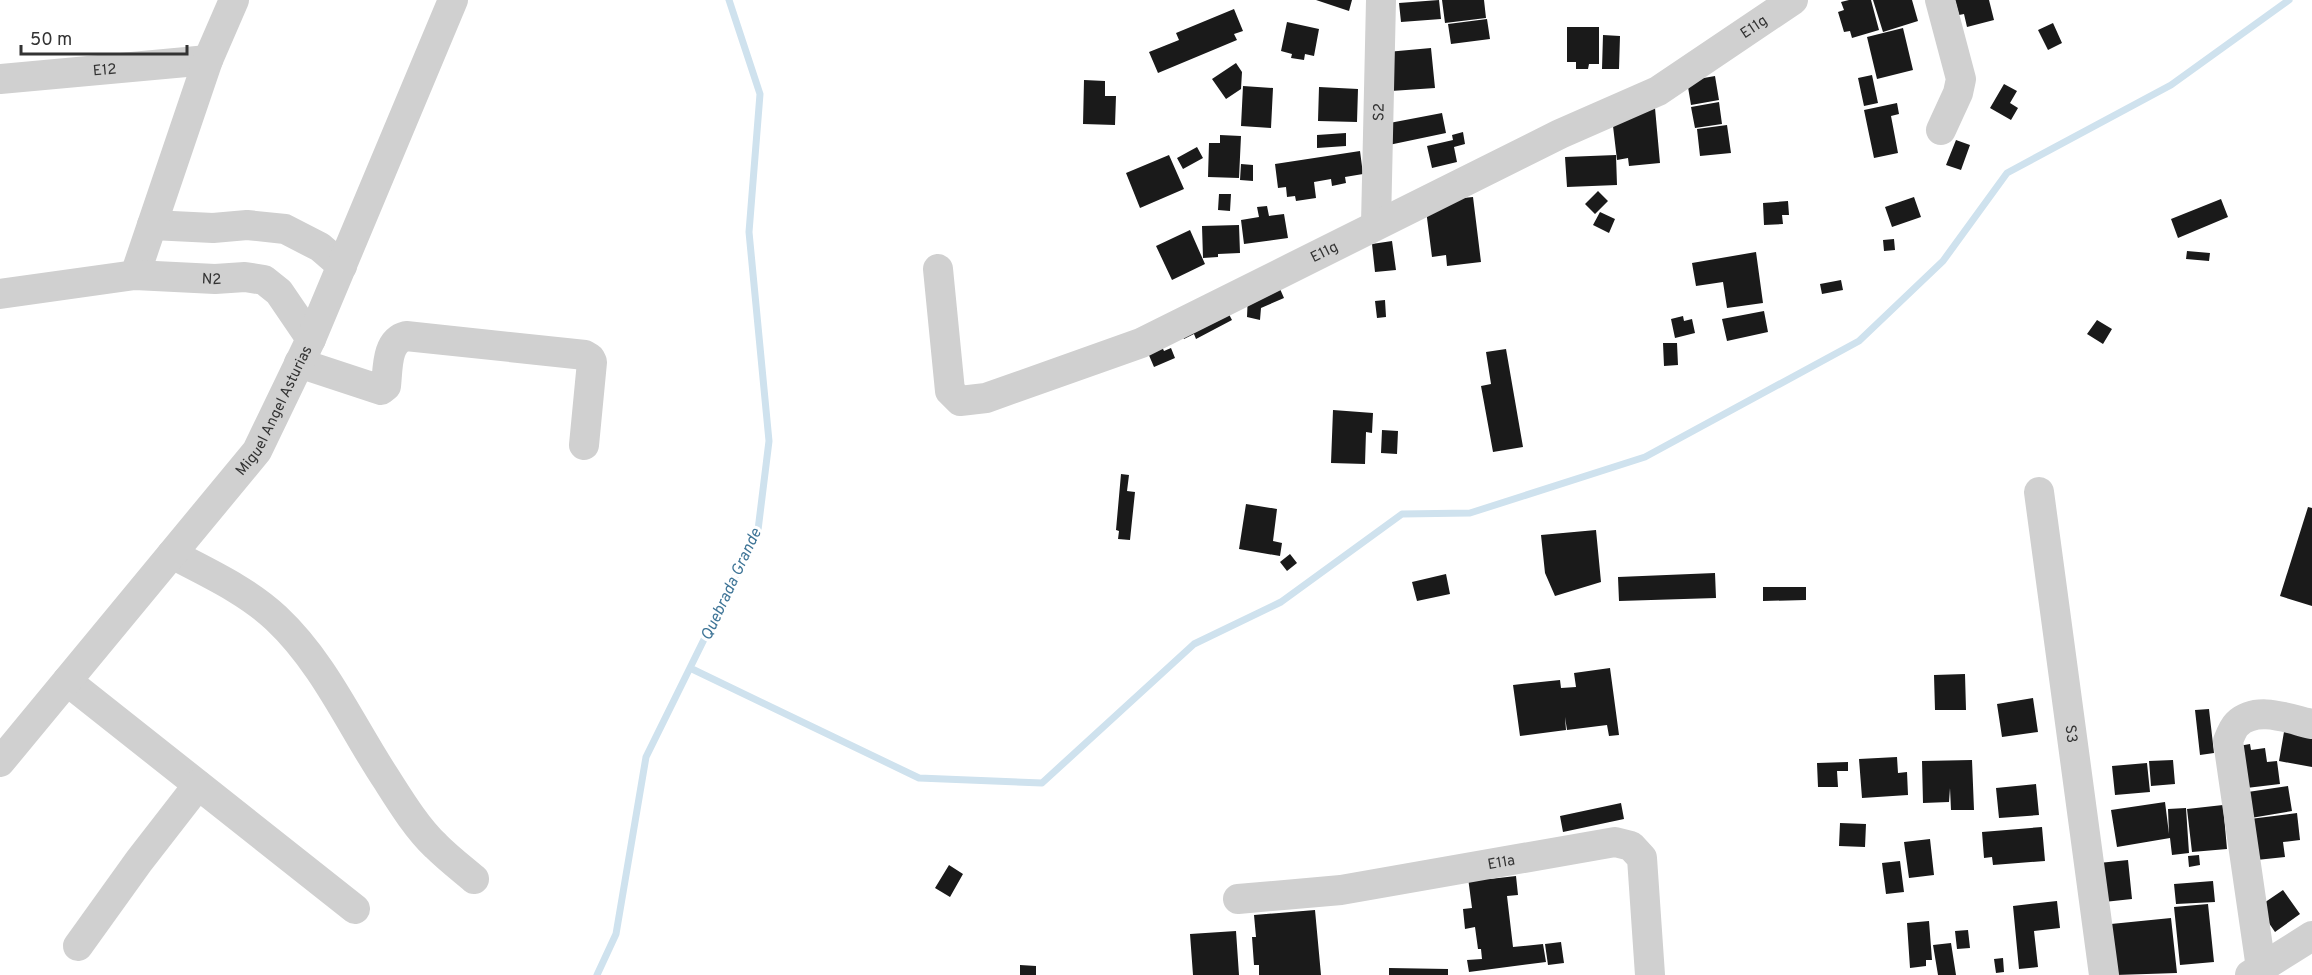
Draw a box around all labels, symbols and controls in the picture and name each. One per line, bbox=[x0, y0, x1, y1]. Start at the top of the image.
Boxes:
street label: E11g bbox=[1737, 12, 1772, 44]
scale bar bbox=[21, 18, 188, 56]
text: 50 m bbox=[30, 29, 72, 52]
street label: E12 bbox=[92, 60, 117, 81]
street label: S2 bbox=[1370, 103, 1390, 121]
street label: E11g bbox=[1308, 238, 1342, 268]
street label: N2 bbox=[201, 270, 222, 290]
street label: Miguel Angel Asturias bbox=[232, 343, 317, 480]
water label: Quebrada Grande bbox=[697, 525, 767, 644]
street label: S3 bbox=[2059, 724, 2081, 744]
street label: E11a bbox=[1486, 852, 1517, 875]

